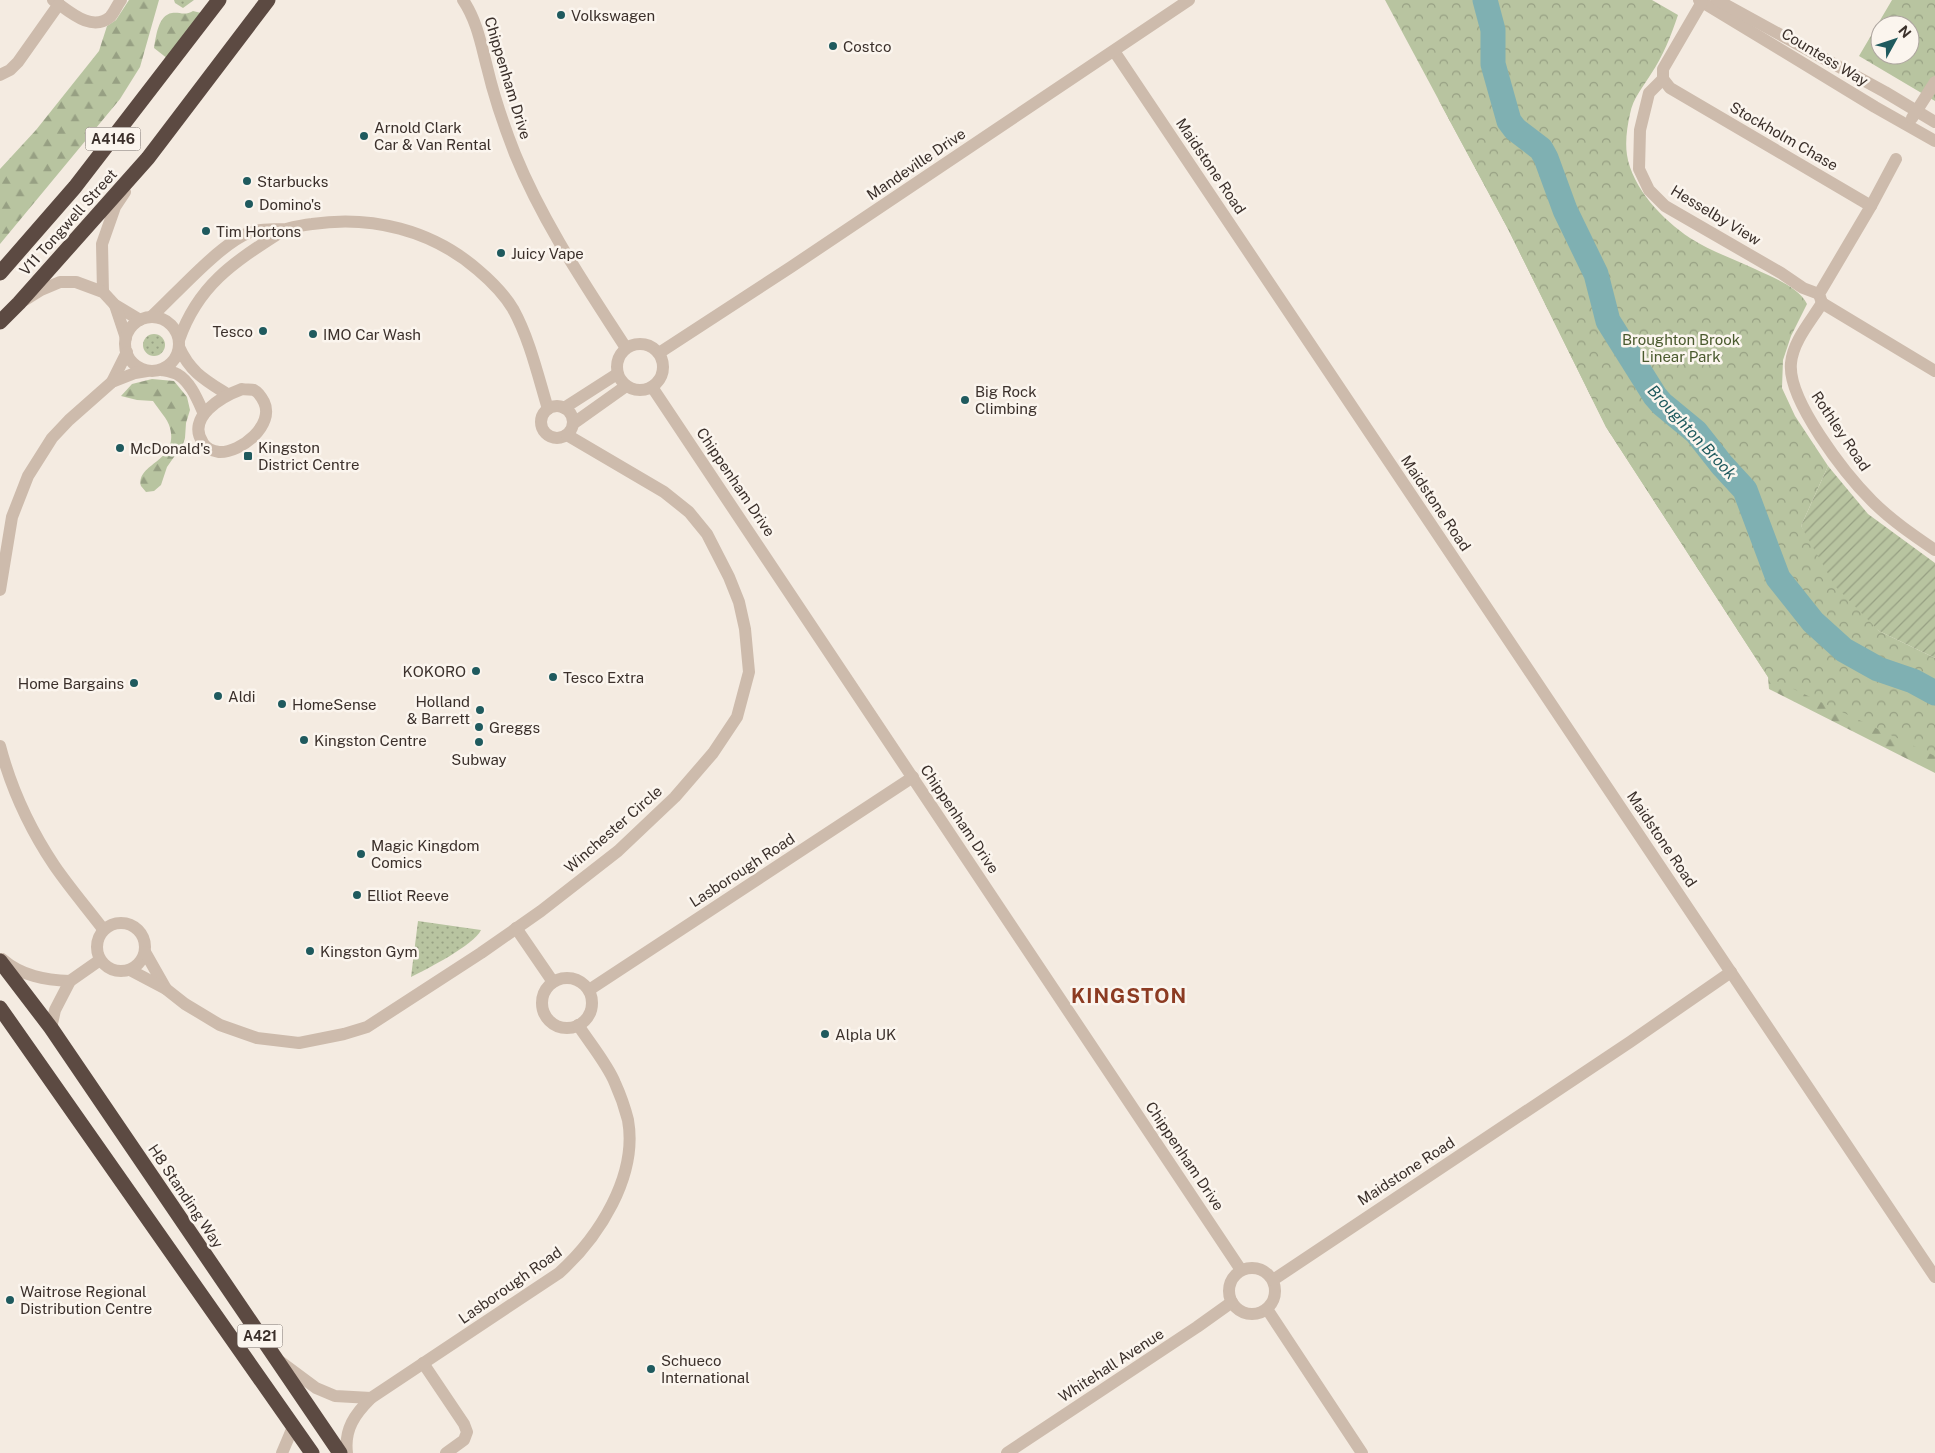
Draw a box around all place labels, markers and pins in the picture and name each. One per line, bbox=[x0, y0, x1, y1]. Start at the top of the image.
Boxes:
place label: Volkswagen bbox=[571, 7, 655, 24]
marker: Volkswagen bbox=[555, 9, 567, 21]
place label: Costco bbox=[843, 38, 891, 55]
marker: Costco bbox=[827, 40, 839, 52]
place label: Arnold Clark Car & Van Rental bbox=[374, 119, 491, 153]
marker: Arnold Clark Car & Van Rental bbox=[358, 130, 370, 142]
place label: Starbucks bbox=[257, 173, 328, 190]
marker: Starbucks bbox=[241, 175, 253, 187]
place label: Domino's bbox=[259, 196, 321, 213]
marker: Domino's bbox=[243, 198, 255, 210]
place label: Tim Hortons bbox=[216, 223, 301, 240]
marker: Tim Hortons bbox=[200, 225, 212, 237]
place label: Juicy Vape bbox=[511, 245, 584, 262]
marker: Juicy Vape bbox=[495, 247, 507, 259]
place label: Tesco bbox=[213, 323, 253, 340]
marker: Tesco bbox=[257, 325, 269, 337]
place label: IMO Car Wash bbox=[323, 326, 421, 343]
marker: IMO Car Wash bbox=[307, 328, 319, 340]
place label: Big Rock Climbing bbox=[975, 383, 1037, 417]
marker: Big Rock Climbing bbox=[959, 394, 971, 406]
place label: Kingston District Centre bbox=[258, 439, 359, 473]
place label: McDonald's bbox=[130, 440, 210, 457]
marker: McDonald's bbox=[114, 442, 126, 454]
marker: Kingston District Centre bbox=[242, 450, 254, 462]
place label: KOKORO bbox=[403, 663, 466, 680]
marker: KOKORO bbox=[470, 665, 482, 677]
place label: Tesco Extra bbox=[563, 669, 644, 686]
marker: Tesco Extra bbox=[547, 671, 559, 683]
place label: Home Bargains bbox=[18, 675, 124, 692]
marker: Home Bargains bbox=[128, 677, 140, 689]
place label: Aldi bbox=[228, 688, 256, 705]
marker: Aldi bbox=[212, 690, 224, 702]
place label: Holland & Barrett bbox=[407, 693, 470, 727]
place label: HomeSense bbox=[292, 696, 377, 713]
marker: HomeSense bbox=[276, 698, 288, 710]
marker: Holland & Barrett bbox=[474, 704, 486, 716]
place label: Greggs bbox=[489, 719, 540, 736]
marker: Greggs bbox=[473, 721, 485, 733]
place label: Kingston Centre bbox=[314, 732, 427, 749]
marker: Kingston Centre bbox=[298, 734, 310, 746]
marker: Subway bbox=[473, 736, 485, 748]
place label: Subway bbox=[451, 751, 507, 768]
place label: Magic Kingdom Comics bbox=[371, 837, 479, 871]
marker: Magic Kingdom Comics bbox=[355, 848, 367, 860]
place label: Elliot Reeve bbox=[367, 887, 449, 904]
marker: Elliot Reeve bbox=[351, 889, 363, 901]
place label: Kingston Gym bbox=[320, 943, 418, 960]
marker: Kingston Gym bbox=[304, 945, 316, 957]
place label: Alpla UK bbox=[835, 1026, 896, 1043]
marker: Alpla UK bbox=[819, 1028, 831, 1040]
place label: Waitrose Regional Distribution Centre bbox=[20, 1283, 152, 1317]
marker: Waitrose Regional Distribution Centre bbox=[4, 1294, 16, 1306]
place label: Schueco International bbox=[661, 1352, 750, 1386]
marker: Schueco International bbox=[645, 1363, 657, 1375]

